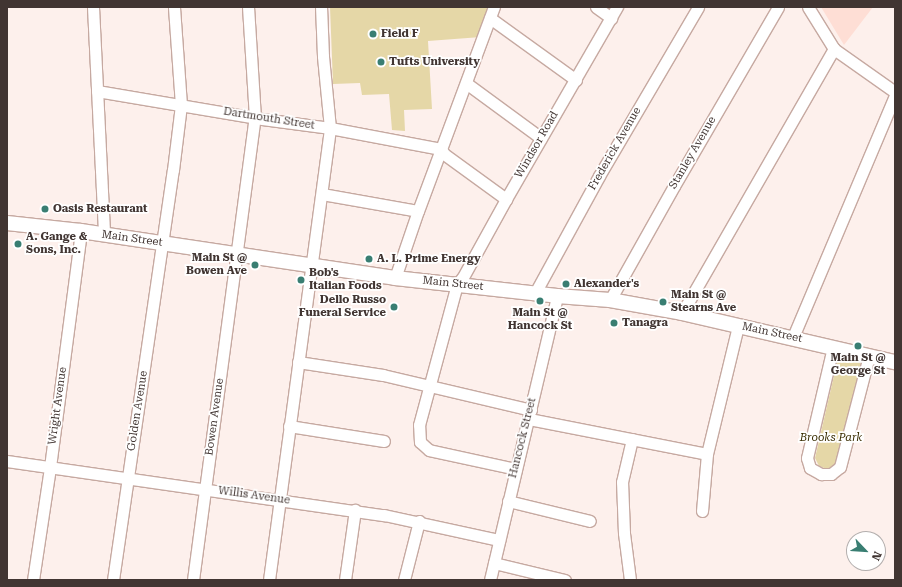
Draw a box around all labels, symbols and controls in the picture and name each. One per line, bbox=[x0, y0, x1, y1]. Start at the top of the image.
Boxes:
place label: Field F bbox=[381, 27, 418, 41]
marker: Field F bbox=[368, 29, 378, 39]
place label: Tufts University bbox=[389, 55, 480, 69]
marker: Tufts University bbox=[376, 57, 386, 67]
street label: Dartmouth Street bbox=[222, 105, 316, 133]
street label: Frederick Avenue bbox=[586, 105, 644, 193]
street label: Windsor Road bbox=[513, 109, 561, 181]
street label: Stanley Avenue bbox=[667, 114, 719, 192]
place label: Oasis Restaurant bbox=[53, 202, 148, 216]
marker: Oasis Restaurant bbox=[40, 204, 50, 214]
street label: Main Street bbox=[101, 228, 163, 250]
place label: A. Gange & Sons, Inc. bbox=[26, 231, 87, 257]
marker: A. Gange & Sons, Inc. bbox=[13, 239, 23, 249]
place label: Main St @ Bowen Ave bbox=[186, 252, 247, 278]
place label: A. L. Prime Energy bbox=[377, 252, 481, 266]
marker: A. L. Prime Energy bbox=[364, 254, 374, 264]
marker: Main St @ Bowen Ave bbox=[250, 260, 260, 270]
place label: Bob's Italian Foods bbox=[309, 267, 382, 293]
street label: Main Street bbox=[422, 274, 484, 294]
marker: Bob's Italian Foods bbox=[296, 275, 306, 285]
place label: Alexander's bbox=[574, 277, 639, 291]
marker: Alexander's bbox=[561, 279, 571, 289]
place label: Main St @ Stearns Ave bbox=[671, 289, 736, 315]
place label: Dello Russo Funeral Service bbox=[299, 294, 386, 320]
marker: Main St @ Hancock St bbox=[535, 296, 545, 306]
marker: Main St @ Stearns Ave bbox=[658, 297, 668, 307]
marker: Dello Russo Funeral Service bbox=[389, 302, 399, 312]
place label: Main St @ Hancock St bbox=[508, 307, 572, 333]
place label: Tanagra bbox=[622, 316, 668, 330]
marker: Tanagra bbox=[609, 318, 619, 328]
street label: Main Street bbox=[741, 320, 803, 346]
marker: Main St @ George St bbox=[853, 341, 863, 351]
place label: Main St @ George St bbox=[830, 352, 886, 378]
street label: Wright Avenue bbox=[46, 366, 70, 446]
street label: Golden Avenue bbox=[125, 370, 151, 452]
street label: Bowen Avenue bbox=[203, 377, 227, 457]
street label: Hancock Street bbox=[507, 396, 539, 480]
park label: Brooks Park bbox=[800, 431, 862, 445]
street label: Willis Avenue bbox=[217, 484, 291, 508]
north arrow bbox=[846, 531, 886, 571]
text: N bbox=[869, 549, 884, 562]

